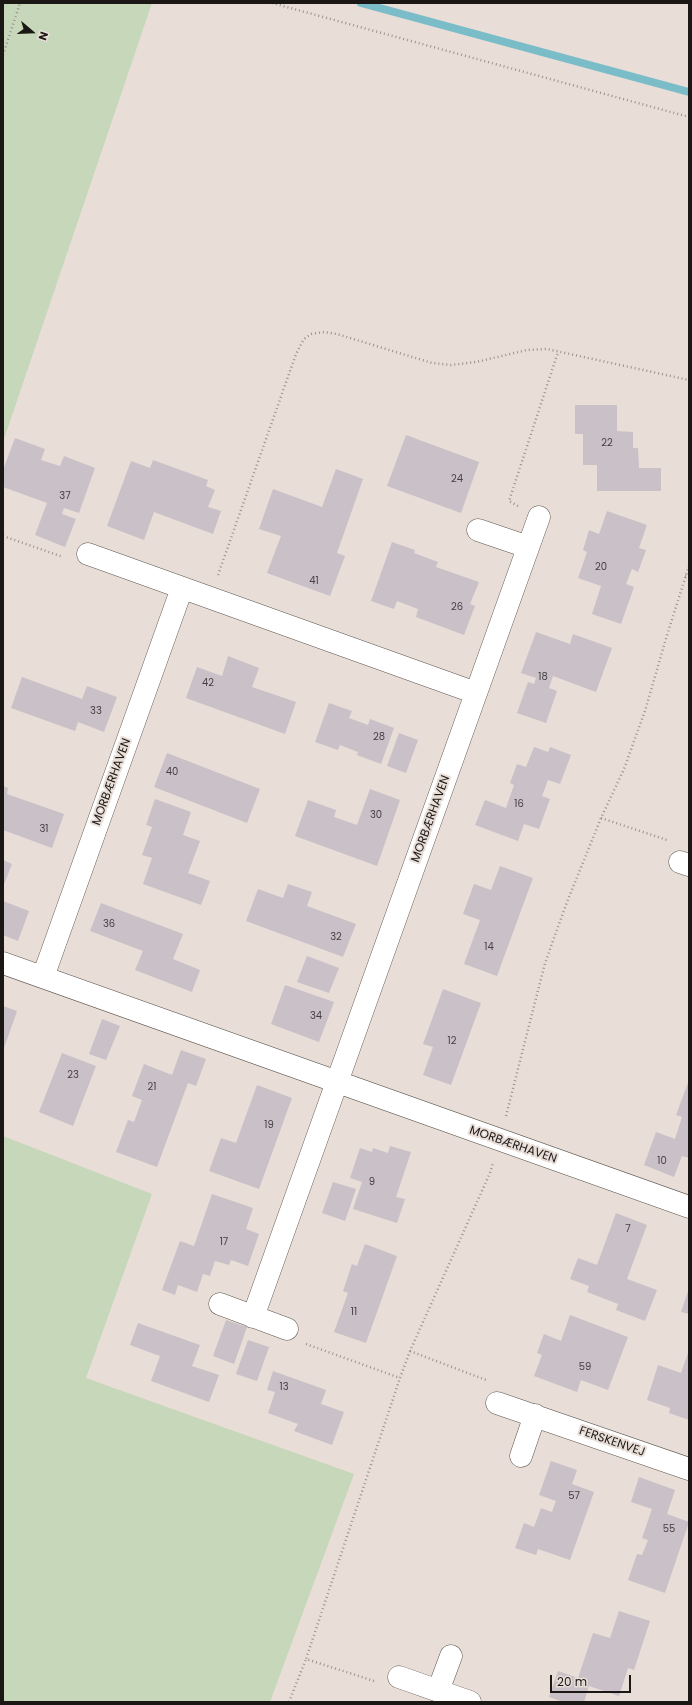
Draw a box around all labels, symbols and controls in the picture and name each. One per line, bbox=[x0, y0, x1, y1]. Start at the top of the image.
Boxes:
north arrow bbox=[12, 12, 52, 52]
text: N bbox=[34, 29, 52, 42]
house number: 22 bbox=[601, 437, 613, 449]
house number: 24 bbox=[451, 473, 463, 485]
house number: 37 bbox=[59, 490, 71, 502]
house number: 20 bbox=[595, 561, 607, 573]
house number: 41 bbox=[309, 575, 319, 587]
house number: 26 bbox=[451, 601, 463, 613]
house number: 18 bbox=[538, 671, 548, 683]
house number: 42 bbox=[202, 677, 214, 689]
house number: 33 bbox=[90, 705, 102, 717]
house number: 28 bbox=[373, 731, 385, 743]
street label: MORBÆRHAVEN bbox=[90, 736, 134, 828]
house number: 40 bbox=[166, 766, 178, 778]
street label: MORBÆRHAVEN bbox=[409, 773, 453, 865]
house number: 16 bbox=[514, 798, 524, 810]
house number: 30 bbox=[370, 809, 382, 821]
house number: 31 bbox=[39, 823, 49, 835]
house number: 36 bbox=[103, 918, 115, 930]
house number: 32 bbox=[330, 931, 342, 943]
house number: 14 bbox=[484, 941, 494, 953]
house number: 34 bbox=[310, 1010, 322, 1022]
house number: 12 bbox=[448, 1035, 456, 1047]
house number: 23 bbox=[67, 1069, 79, 1081]
house number: 21 bbox=[148, 1081, 156, 1093]
house number: 19 bbox=[264, 1119, 274, 1131]
street label: MORBÆRHAVEN bbox=[467, 1123, 559, 1167]
house number: 10 bbox=[657, 1155, 667, 1167]
house number: 9 bbox=[369, 1176, 375, 1188]
house number: 7 bbox=[625, 1223, 631, 1235]
house number: 17 bbox=[220, 1236, 228, 1248]
house number: 11 bbox=[351, 1306, 357, 1318]
house number: 59 bbox=[579, 1361, 591, 1373]
house number: 13 bbox=[279, 1381, 289, 1393]
street label: FERSKENVEJ bbox=[577, 1424, 647, 1460]
house number: 57 bbox=[568, 1490, 580, 1502]
house number: 55 bbox=[663, 1523, 675, 1535]
scale bar bbox=[552, 1667, 633, 1693]
text: 20 m bbox=[557, 1673, 587, 1690]

